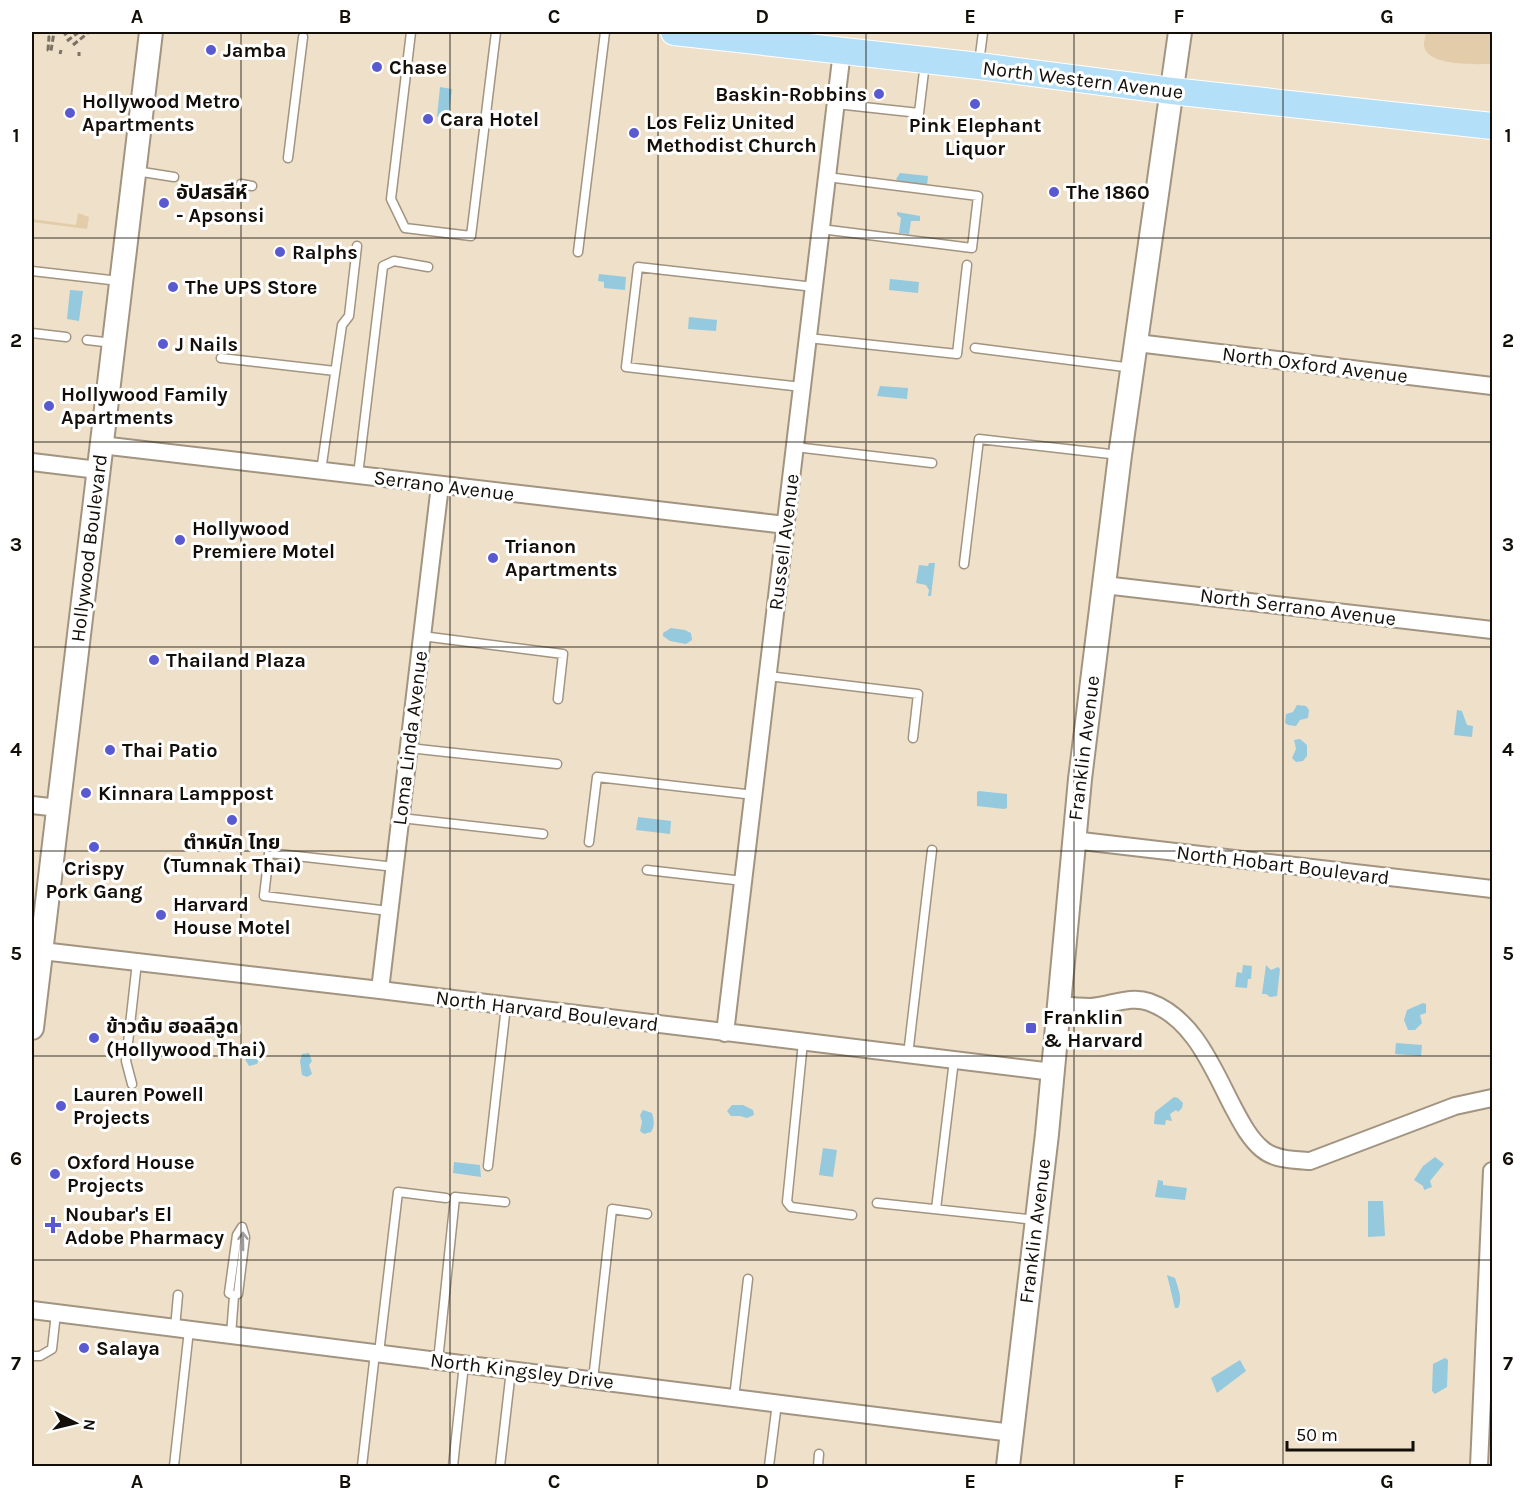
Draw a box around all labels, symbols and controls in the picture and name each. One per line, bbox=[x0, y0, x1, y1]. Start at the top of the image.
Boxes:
text: A bbox=[131, 5, 144, 28]
text: B bbox=[339, 5, 351, 28]
text: C bbox=[548, 5, 560, 28]
text: D bbox=[755, 5, 769, 28]
text: E bbox=[964, 5, 976, 28]
text: F bbox=[1174, 5, 1185, 28]
text: G bbox=[1380, 5, 1394, 28]
place label: Jamba bbox=[223, 39, 287, 62]
marker: Jamba bbox=[204, 43, 218, 57]
place label: Chase bbox=[389, 56, 447, 79]
street label: North Western Avenue bbox=[981, 56, 1185, 104]
marker: Chase bbox=[370, 60, 384, 74]
place label: Baskin-Robbins bbox=[715, 83, 867, 106]
marker: Baskin-Robbins bbox=[872, 87, 886, 101]
place label: Hollywood Metro Apartments bbox=[82, 90, 240, 136]
marker: Pink Elephant Liquor bbox=[968, 97, 982, 111]
marker: Hollywood Metro Apartments bbox=[63, 106, 77, 120]
place label: Cara Hotel bbox=[440, 108, 539, 131]
place label: Los Feliz United Methodist Church bbox=[646, 111, 817, 157]
marker: Cara Hotel bbox=[421, 112, 435, 126]
place label: Pink Elephant Liquor bbox=[909, 114, 1041, 160]
text: 1 bbox=[12, 124, 20, 147]
text: 1 bbox=[1504, 124, 1512, 147]
marker: Los Feliz United Methodist Church bbox=[627, 126, 641, 140]
place label: อัปสรสีห์ - Apsonsi bbox=[176, 181, 265, 227]
place label: The 1860 bbox=[1066, 181, 1150, 204]
marker: The 1860 bbox=[1047, 185, 1061, 199]
marker: อัปสรสีห์ - Apsonsi bbox=[157, 196, 171, 210]
place label: Ralphs bbox=[292, 241, 358, 264]
marker: Ralphs bbox=[273, 245, 287, 259]
place label: The UPS Store bbox=[185, 276, 317, 299]
marker: The UPS Store bbox=[166, 280, 180, 294]
text: 2 bbox=[10, 329, 22, 352]
text: 2 bbox=[1502, 329, 1514, 352]
place label: J Nails bbox=[175, 333, 238, 356]
marker: J Nails bbox=[156, 337, 170, 351]
street label: North Oxford Avenue bbox=[1221, 342, 1409, 388]
place label: Hollywood Family Apartments bbox=[61, 383, 228, 429]
marker: Hollywood Family Apartments bbox=[42, 399, 56, 413]
street label: Hollywood Boulevard bbox=[66, 453, 112, 643]
street label: Serrano Avenue bbox=[372, 466, 516, 506]
street label: Russell Avenue bbox=[764, 472, 804, 612]
place label: Hollywood Premiere Motel bbox=[192, 517, 335, 563]
text: 3 bbox=[10, 533, 22, 556]
marker: Hollywood Premiere Motel bbox=[173, 533, 187, 547]
text: 3 bbox=[1502, 533, 1514, 556]
place label: Trianon Apartments bbox=[505, 535, 618, 581]
marker: Trianon Apartments bbox=[486, 551, 500, 565]
street label: North Serrano Avenue bbox=[1199, 584, 1397, 630]
place label: Thailand Plaza bbox=[166, 649, 306, 672]
street label: Loma Linda Avenue bbox=[388, 649, 432, 827]
marker: Thailand Plaza bbox=[147, 653, 161, 667]
street label: Franklin Avenue bbox=[1064, 674, 1104, 822]
text: 4 bbox=[10, 738, 22, 761]
text: 4 bbox=[1502, 738, 1514, 761]
place label: Thai Patio bbox=[122, 739, 218, 762]
marker: Thai Patio bbox=[103, 743, 117, 757]
place label: Kinnara Lamppost bbox=[98, 782, 274, 805]
marker: Kinnara Lamppost bbox=[79, 786, 93, 800]
marker: ตำหนัก ไทย (Tumnak Thai) bbox=[225, 813, 239, 827]
place label: ตำหนัก ไทย (Tumnak Thai) bbox=[163, 831, 301, 877]
marker: Crispy Pork Gang bbox=[87, 840, 101, 854]
street label: North Hobart Boulevard bbox=[1175, 841, 1391, 889]
place label: Crispy Pork Gang bbox=[45, 857, 143, 903]
place label: Harvard House Motel bbox=[173, 893, 291, 939]
marker: Harvard House Motel bbox=[154, 908, 168, 922]
text: 5 bbox=[10, 942, 22, 965]
text: 5 bbox=[1502, 942, 1514, 965]
street label: North Harvard Boulevard bbox=[434, 986, 660, 1036]
place label: Franklin & Harvard bbox=[1043, 1006, 1143, 1052]
place label: ข้าวต้ม ฮอลลีวูด (Hollywood Thai) bbox=[106, 1015, 266, 1061]
marker: Franklin & Harvard bbox=[1024, 1021, 1038, 1035]
marker: ข้าวต้ม ฮอลลีวูด (Hollywood Thai) bbox=[87, 1031, 101, 1045]
place label: Lauren Powell Projects bbox=[73, 1083, 204, 1129]
marker: Lauren Powell Projects bbox=[54, 1099, 68, 1113]
text: 6 bbox=[10, 1147, 22, 1170]
text: 6 bbox=[1502, 1147, 1514, 1170]
place label: Oxford House Projects bbox=[67, 1151, 195, 1197]
street label: Franklin Avenue bbox=[1015, 1157, 1055, 1305]
marker: Oxford House Projects bbox=[48, 1167, 62, 1181]
place label: Noubar's El Adobe Pharmacy bbox=[65, 1203, 224, 1249]
marker: Noubar's El Adobe Pharmacy bbox=[46, 1218, 60, 1232]
one-way arrow bbox=[238, 1232, 249, 1251]
place label: Salaya bbox=[96, 1337, 160, 1360]
marker: Salaya bbox=[77, 1341, 91, 1355]
street label: North Kingsley Drive bbox=[429, 1348, 615, 1394]
text: 7 bbox=[11, 1352, 21, 1375]
text: 7 bbox=[1503, 1352, 1513, 1375]
north arrow bbox=[45, 1393, 105, 1453]
scale bar bbox=[1287, 1414, 1413, 1452]
text: N bbox=[79, 1418, 100, 1432]
text: 50 m bbox=[1296, 1424, 1338, 1446]
text: A bbox=[131, 1470, 144, 1493]
text: B bbox=[339, 1470, 351, 1493]
text: C bbox=[548, 1470, 560, 1493]
text: D bbox=[755, 1470, 769, 1493]
text: E bbox=[964, 1470, 976, 1493]
text: F bbox=[1174, 1470, 1185, 1493]
text: G bbox=[1380, 1470, 1394, 1493]

